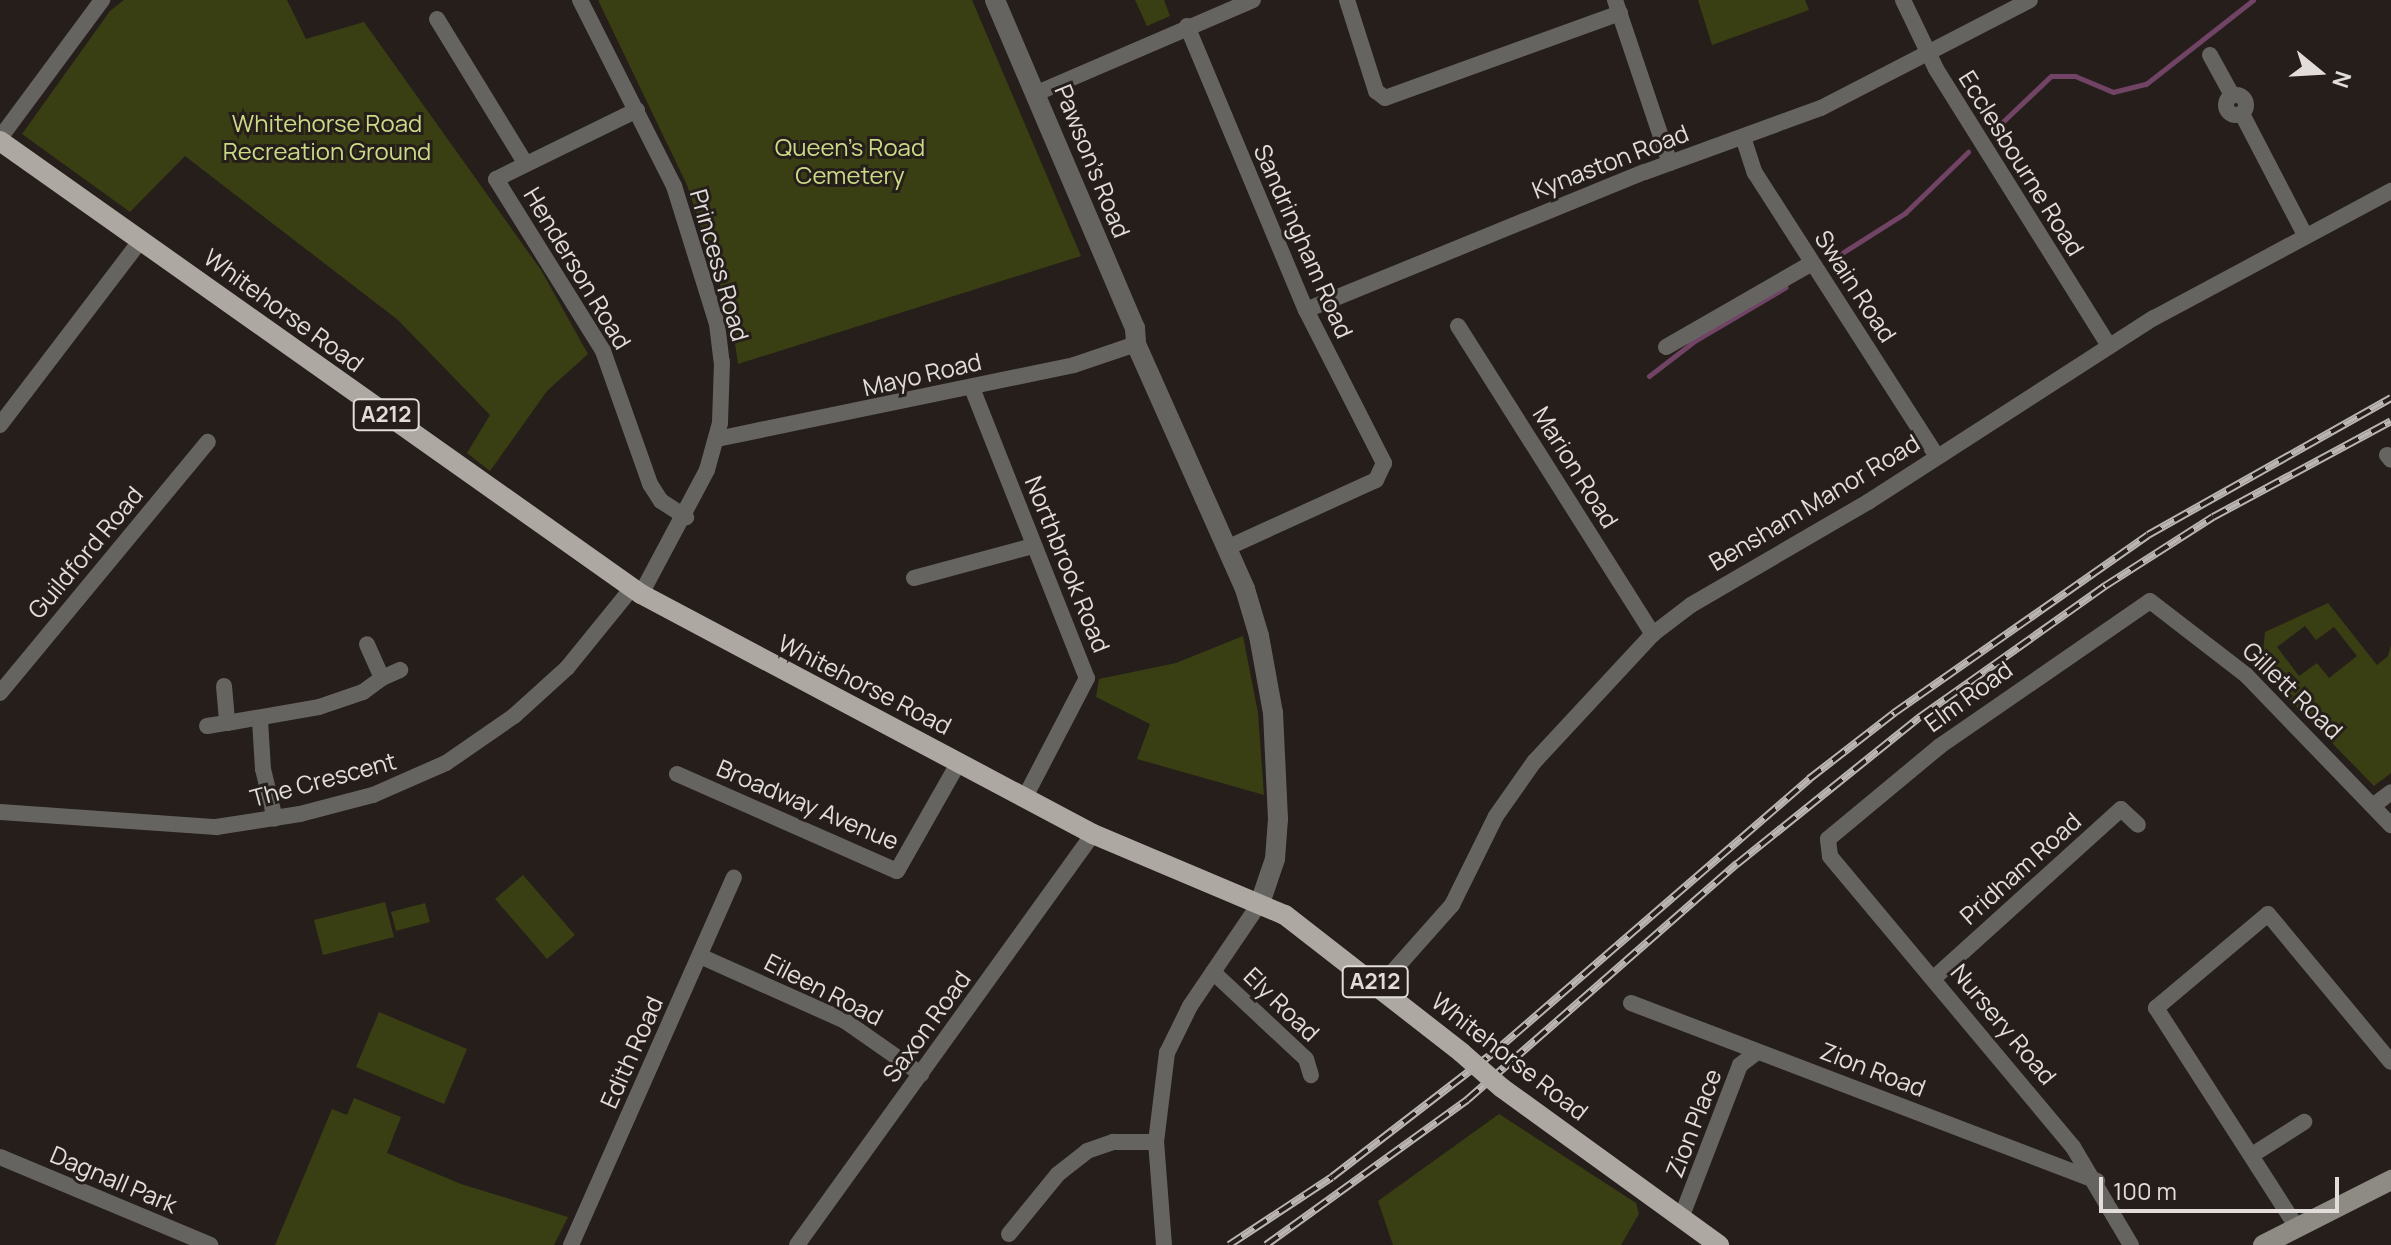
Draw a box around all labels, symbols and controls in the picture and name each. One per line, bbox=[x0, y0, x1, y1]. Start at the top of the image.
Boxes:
north arrow bbox=[2279, 32, 2359, 112]
street label: Ecclesbourne Road bbox=[1953, 65, 2091, 261]
text: N bbox=[2325, 67, 2359, 92]
street label: Pawson's Road bbox=[1049, 80, 1137, 242]
park label: Whitehorse Road Recreation Ground bbox=[223, 109, 431, 165]
street label: Kynaston Road bbox=[1528, 118, 1692, 204]
park label: Queen's Road Cemetery bbox=[775, 133, 925, 189]
street label: Sandringham Road bbox=[1248, 140, 1360, 342]
street label: Henderson Road bbox=[518, 182, 638, 354]
street label: Princess Road bbox=[685, 186, 755, 344]
street label: Swain Road bbox=[1809, 225, 1903, 347]
street label: Whitehorse Road bbox=[199, 242, 369, 378]
street label: Mayo Road bbox=[860, 346, 984, 402]
road number: A212 bbox=[352, 397, 420, 433]
street label: Marion Road bbox=[1527, 401, 1625, 533]
street label: Bensham Manor Road bbox=[1704, 428, 1924, 576]
street label: Northbrook Road bbox=[1019, 472, 1117, 656]
street label: Guildford Road bbox=[22, 480, 148, 624]
street label: Whitehorse Road bbox=[774, 628, 956, 740]
street label: Gillett Road bbox=[2237, 635, 2349, 745]
street label: Elm Road bbox=[1919, 655, 2017, 737]
street label: The Crescent bbox=[247, 746, 399, 812]
street label: Broadway Avenue bbox=[713, 753, 903, 855]
street label: Pridham Road bbox=[1954, 806, 2086, 930]
street label: Eileen Road bbox=[760, 947, 888, 1031]
street label: Nursery Road bbox=[1945, 958, 2063, 1090]
street label: Ely Road bbox=[1238, 961, 1326, 1047]
road number: A212 bbox=[1341, 964, 1409, 1000]
street label: Saxon Road bbox=[876, 965, 976, 1087]
street label: Whitehorse Road bbox=[1426, 986, 1594, 1126]
street label: Edith Road bbox=[594, 992, 668, 1112]
street label: Zion Road bbox=[1816, 1036, 1930, 1102]
street label: Zion Place bbox=[1659, 1065, 1727, 1181]
street label: Dagnall Park bbox=[46, 1139, 182, 1219]
scale bar bbox=[2103, 1161, 2343, 1211]
text: 100 m bbox=[2113, 1174, 2177, 1207]

